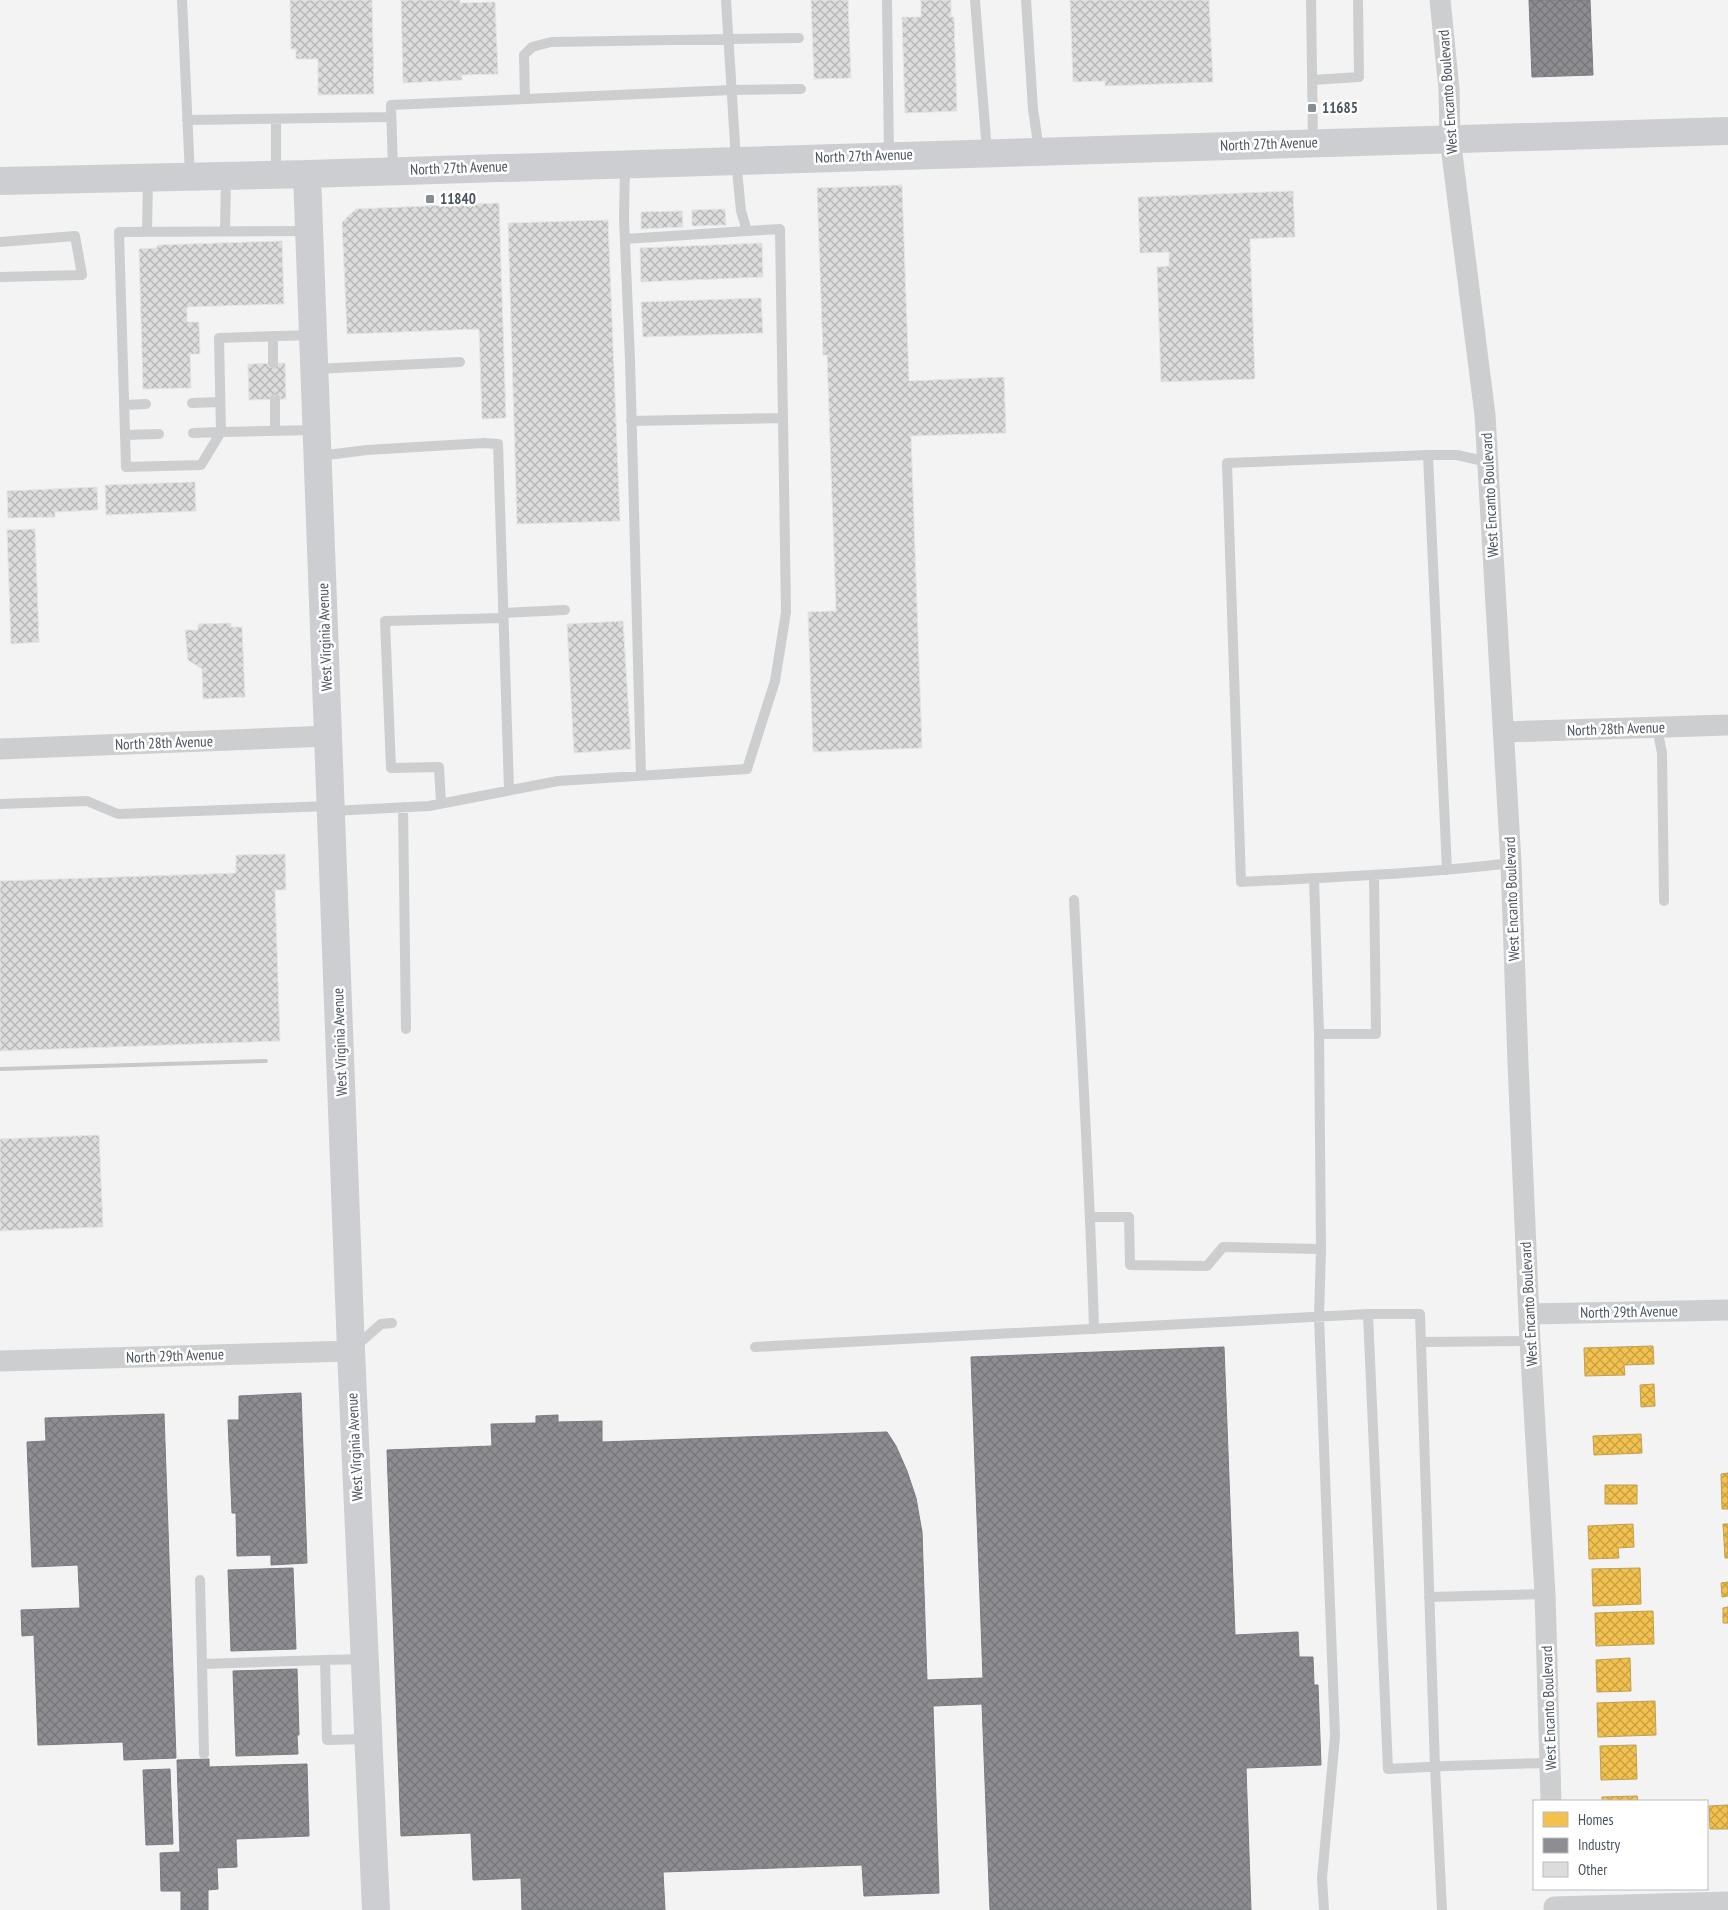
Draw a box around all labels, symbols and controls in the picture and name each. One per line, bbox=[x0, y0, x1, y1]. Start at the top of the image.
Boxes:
street label: West Encanto Boulevard bbox=[1434, 29, 1461, 155]
place label: 11685 bbox=[1322, 98, 1358, 117]
marker: 11685 bbox=[1306, 102, 1318, 114]
street label: North 27th Avenue bbox=[1220, 132, 1318, 155]
street label: North 27th Avenue bbox=[815, 144, 913, 167]
street label: North 27th Avenue bbox=[410, 156, 508, 179]
place label: 11840 bbox=[440, 189, 476, 208]
marker: 11840 bbox=[424, 193, 436, 205]
street label: West Encanto Boulevard bbox=[1477, 432, 1502, 558]
street label: West Virginia Avenue bbox=[313, 583, 336, 691]
street label: North 28th Avenue bbox=[1567, 717, 1665, 740]
street label: North 28th Avenue bbox=[115, 731, 213, 754]
street label: West Encanto Boulevard bbox=[1500, 836, 1523, 962]
street label: West Virginia Avenue bbox=[328, 988, 351, 1096]
street label: West Encanto Boulevard bbox=[1516, 1241, 1541, 1367]
street label: North 29th Avenue bbox=[1580, 1301, 1678, 1322]
street label: North 29th Avenue bbox=[126, 1344, 224, 1367]
street label: West Virginia Avenue bbox=[342, 1392, 367, 1502]
street label: West Encanto Boulevard bbox=[1537, 1645, 1560, 1771]
legend bbox=[1533, 1800, 1708, 1890]
text: Homes bbox=[1578, 1810, 1614, 1829]
text: Industry bbox=[1578, 1835, 1620, 1854]
text: Other bbox=[1578, 1860, 1608, 1879]

